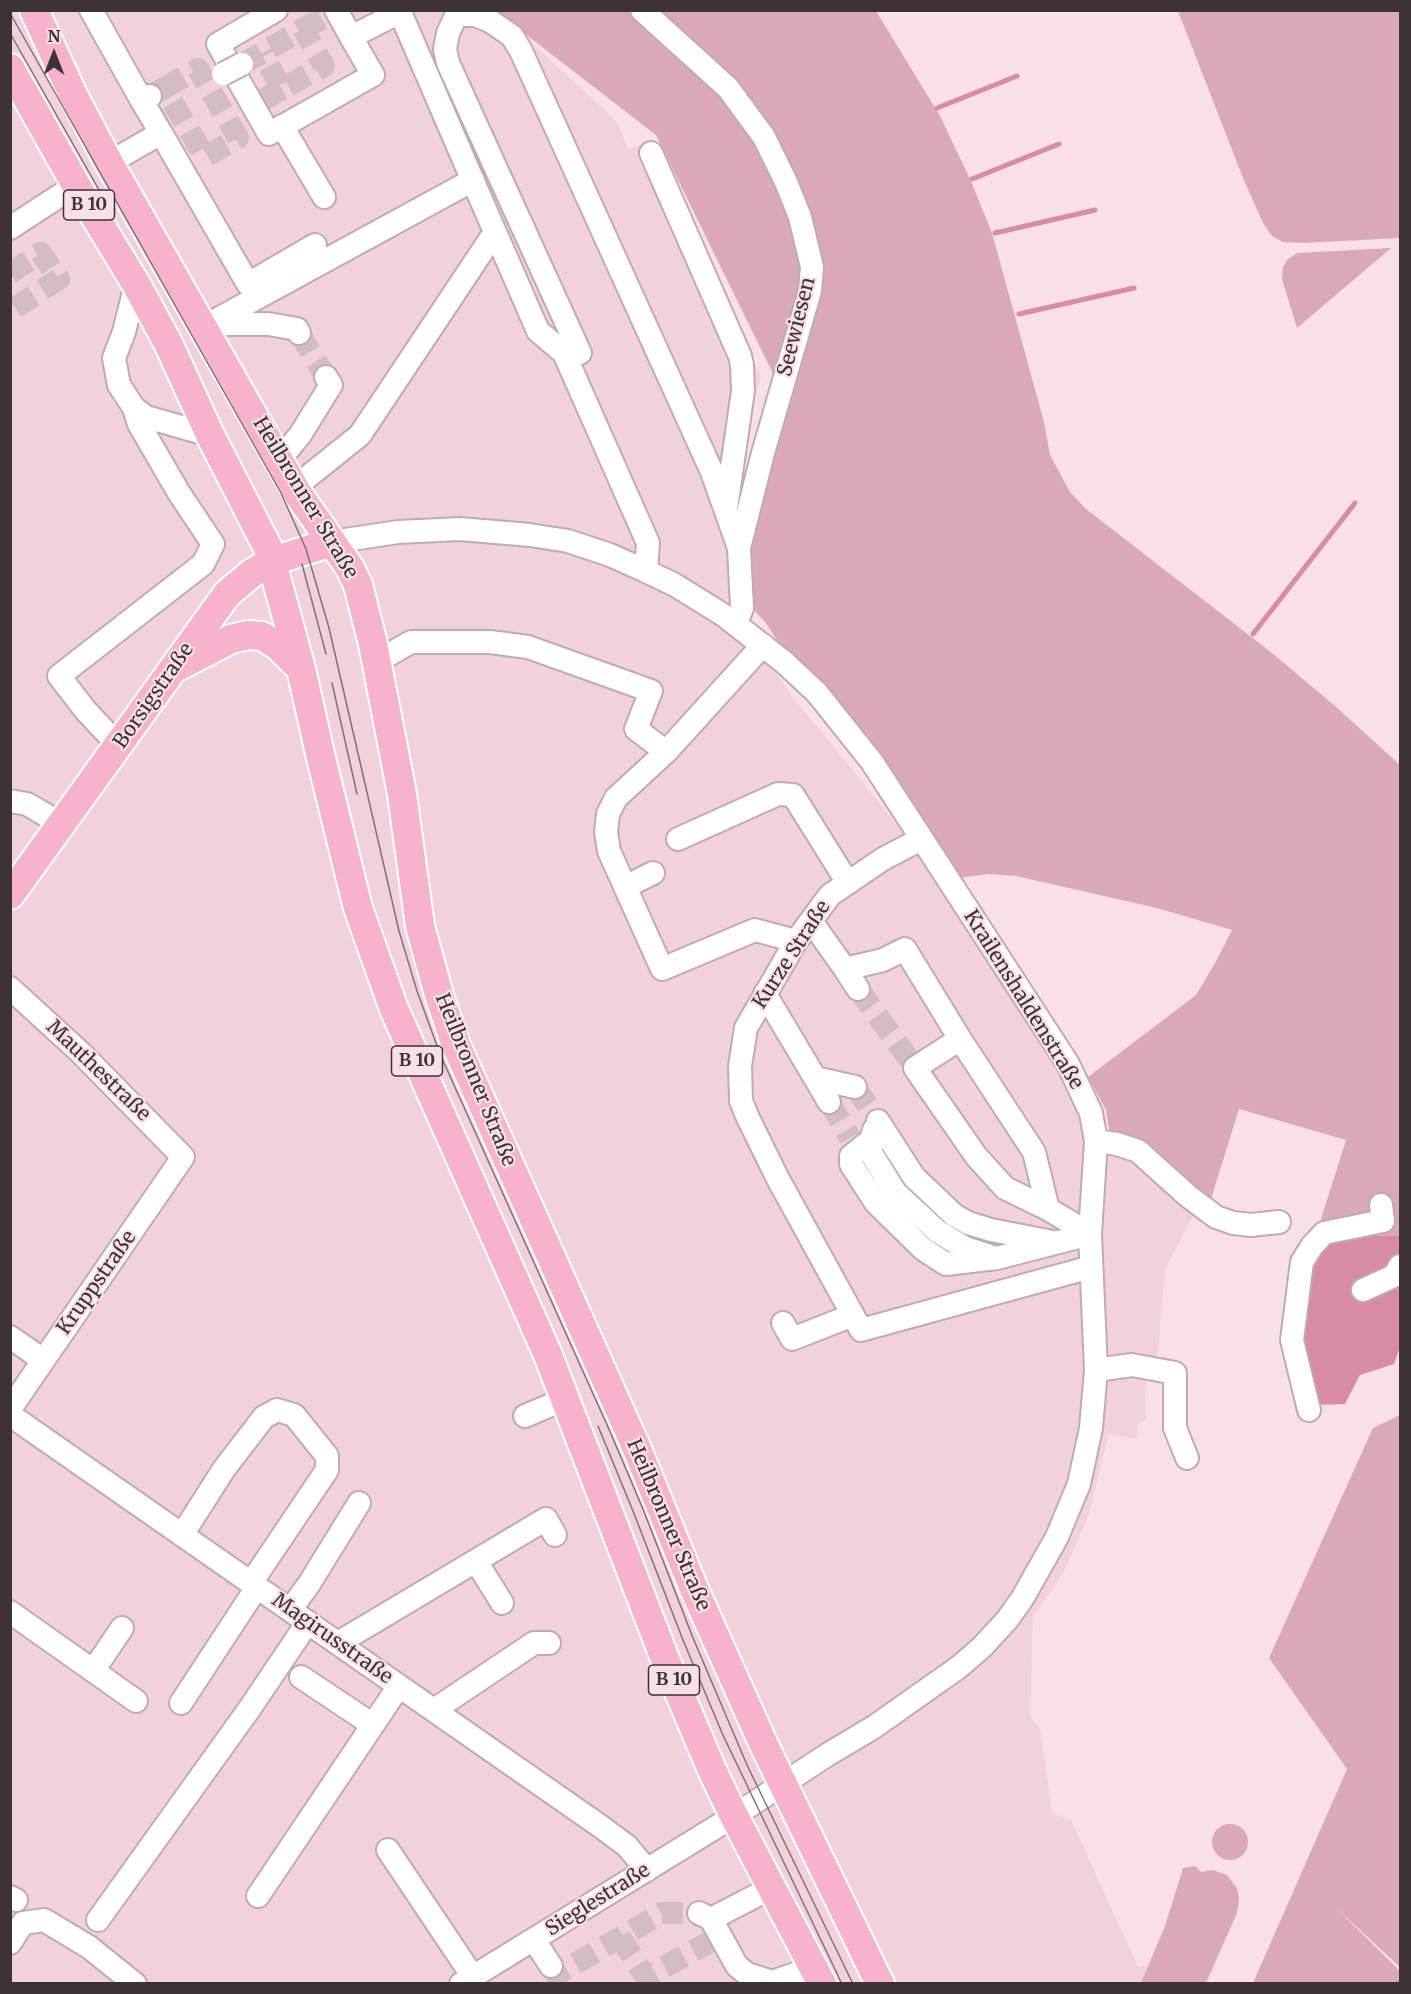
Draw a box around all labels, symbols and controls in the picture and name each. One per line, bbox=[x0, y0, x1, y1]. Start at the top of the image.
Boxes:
north arrow bbox=[24, 24, 84, 84]
text: N bbox=[48, 26, 60, 46]
road number: B 10 bbox=[64, 190, 115, 220]
street label: Seewiesen bbox=[773, 275, 821, 379]
street label: Heilbronner Straße bbox=[247, 413, 363, 583]
street label: Borsigstraße bbox=[109, 639, 199, 753]
street label: Kurze Straße bbox=[748, 896, 836, 1014]
street label: Krailenshaldenstraße bbox=[958, 906, 1088, 1094]
street label: Heilbronner Straße bbox=[429, 990, 521, 1170]
street label: Mauthestraße bbox=[41, 1015, 155, 1127]
road number: B 10 bbox=[392, 1046, 442, 1076]
street label: Kruppstraße bbox=[52, 1226, 142, 1340]
street label: Heilbronner Straße bbox=[621, 1436, 715, 1614]
street label: Magirusstraße bbox=[267, 1589, 397, 1689]
road number: B 10 bbox=[648, 1665, 700, 1695]
street label: Sieglestraße bbox=[541, 1858, 655, 1942]

